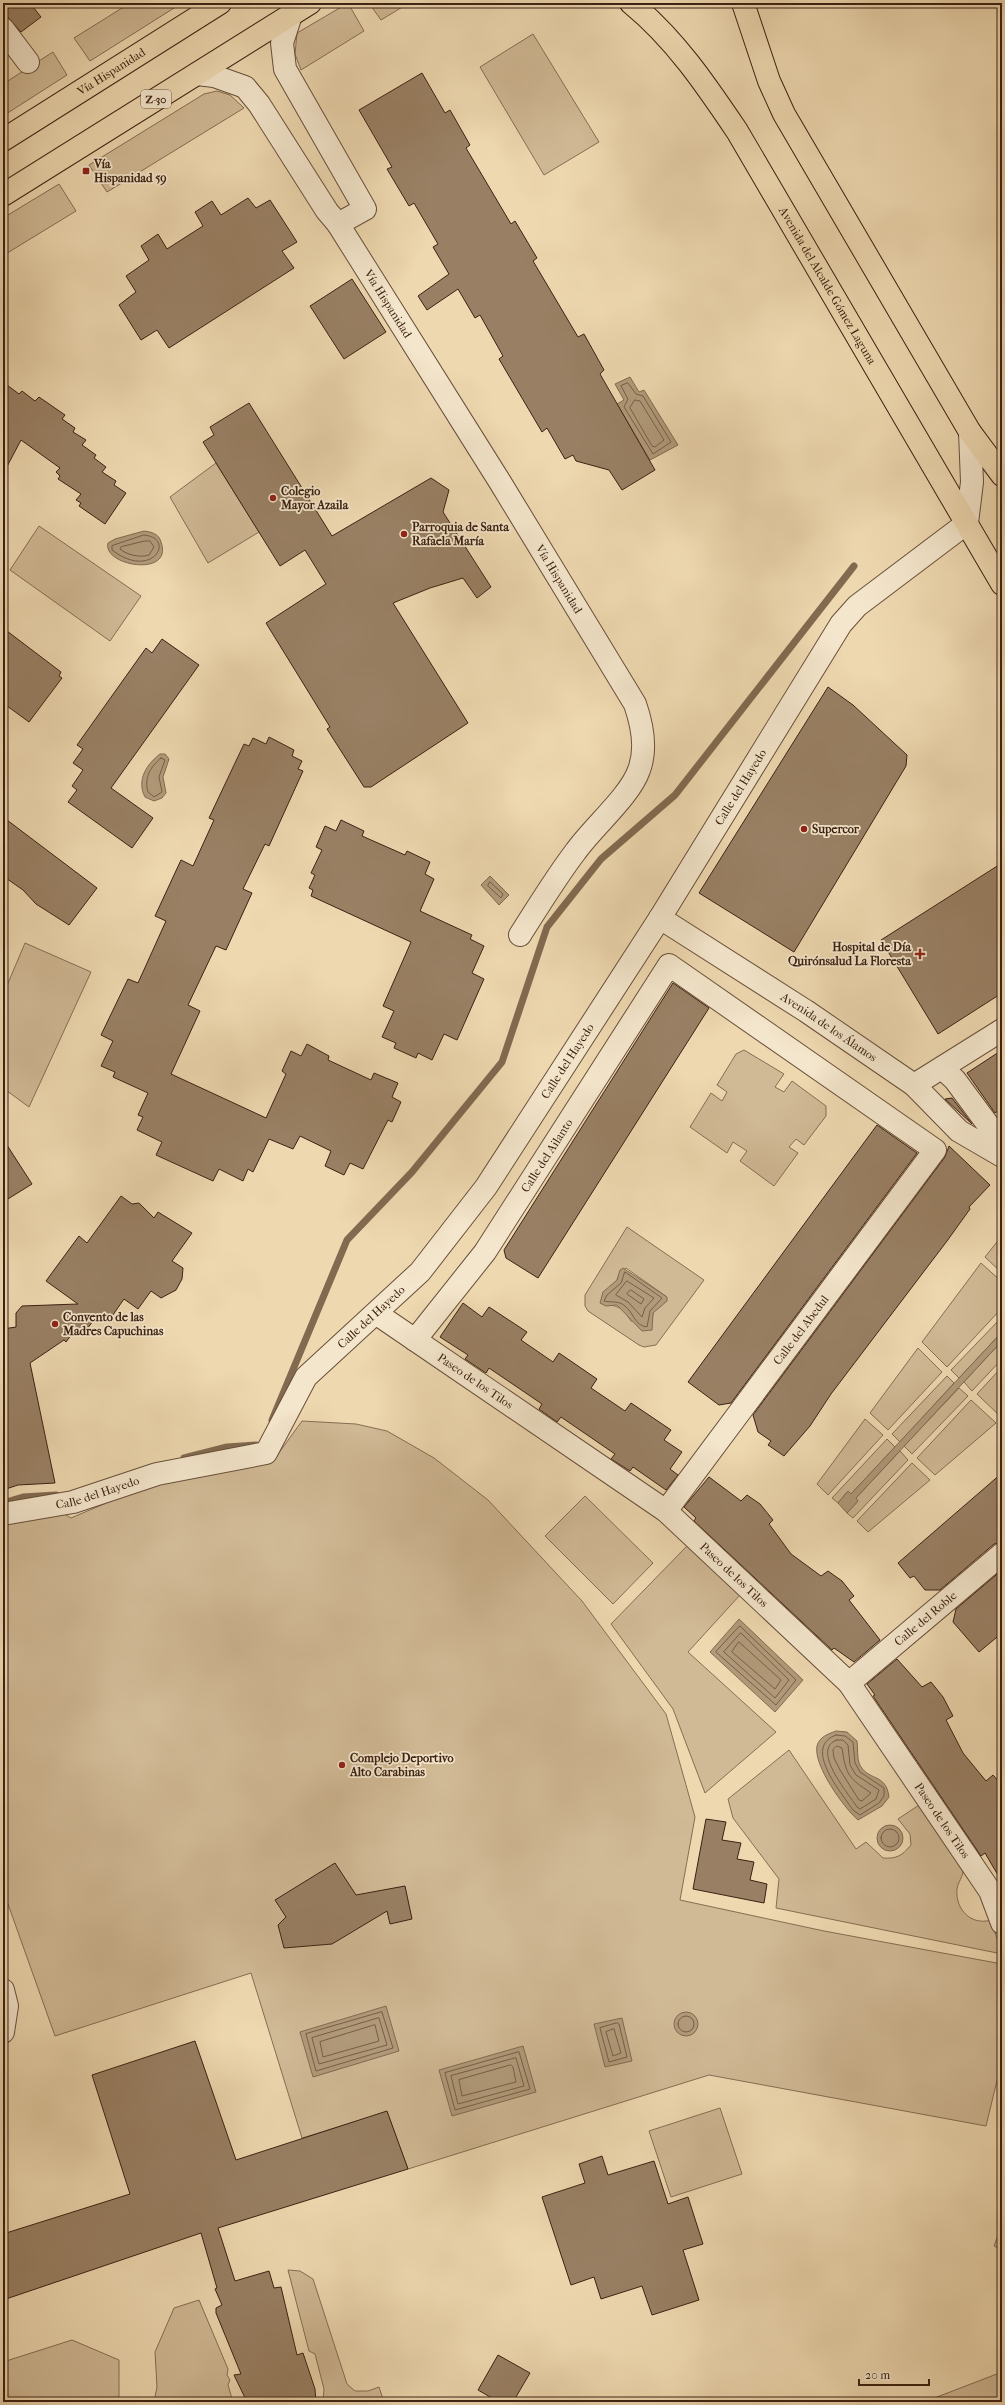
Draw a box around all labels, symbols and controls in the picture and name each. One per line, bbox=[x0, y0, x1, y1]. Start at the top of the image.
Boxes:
street label: Vía Hispanidad bbox=[74, 45, 148, 99]
road number: Z-30 bbox=[141, 90, 171, 108]
place label: Vía Hispanidad 59 bbox=[93, 157, 167, 186]
marker: Vía Hispanidad 59 bbox=[81, 166, 91, 176]
street label: Avenida del Alcalde Gómez Laguna bbox=[775, 204, 879, 367]
street label: Vía Hispanidad bbox=[361, 266, 415, 341]
place label: Colegio Mayor Azaila bbox=[280, 484, 349, 513]
marker: Colegio Mayor Azaila bbox=[268, 493, 278, 503]
place label: Parroquia de Santa Rafaela María bbox=[412, 520, 510, 548]
marker: Parroquia de Santa Rafaela María bbox=[399, 529, 409, 539]
street label: Vía Hispanidad bbox=[532, 541, 585, 616]
street label: Calle del Hayedo bbox=[712, 747, 769, 828]
place label: Supercor bbox=[812, 822, 860, 837]
marker: Supercor bbox=[799, 824, 809, 834]
place label: Hospital de Día Quirónsalud La Floresta bbox=[788, 940, 911, 968]
marker: Hospital de Día Quirónsalud La Floresta bbox=[914, 948, 926, 960]
street label: Avenida de los Álamos bbox=[777, 989, 880, 1065]
street label: Calle del Hayedo bbox=[538, 1021, 597, 1101]
street label: Calle del Ailanto bbox=[518, 1116, 576, 1195]
street label: Calle del Hayedo bbox=[335, 1283, 408, 1352]
street label: Calle del Abedul bbox=[770, 1292, 832, 1368]
place label: Convento de las Madres Capuchinas bbox=[62, 1310, 164, 1339]
marker: Convento de las Madres Capuchinas bbox=[50, 1319, 60, 1329]
street label: Paseo de los Tilos bbox=[435, 1350, 516, 1412]
street label: Calle del Hayedo bbox=[55, 1473, 141, 1512]
street label: Paseo de los Tilos bbox=[697, 1540, 771, 1611]
street label: Calle del Roble bbox=[891, 1588, 959, 1649]
place label: Complejo Deportivo Alto Carabinas bbox=[349, 1751, 454, 1779]
marker: Complejo Deportivo Alto Carabinas bbox=[337, 1760, 347, 1770]
street label: Paseo de los Tilos bbox=[912, 1780, 973, 1861]
scale bar bbox=[859, 2361, 929, 2387]
text: 20 m bbox=[865, 2368, 890, 2382]

